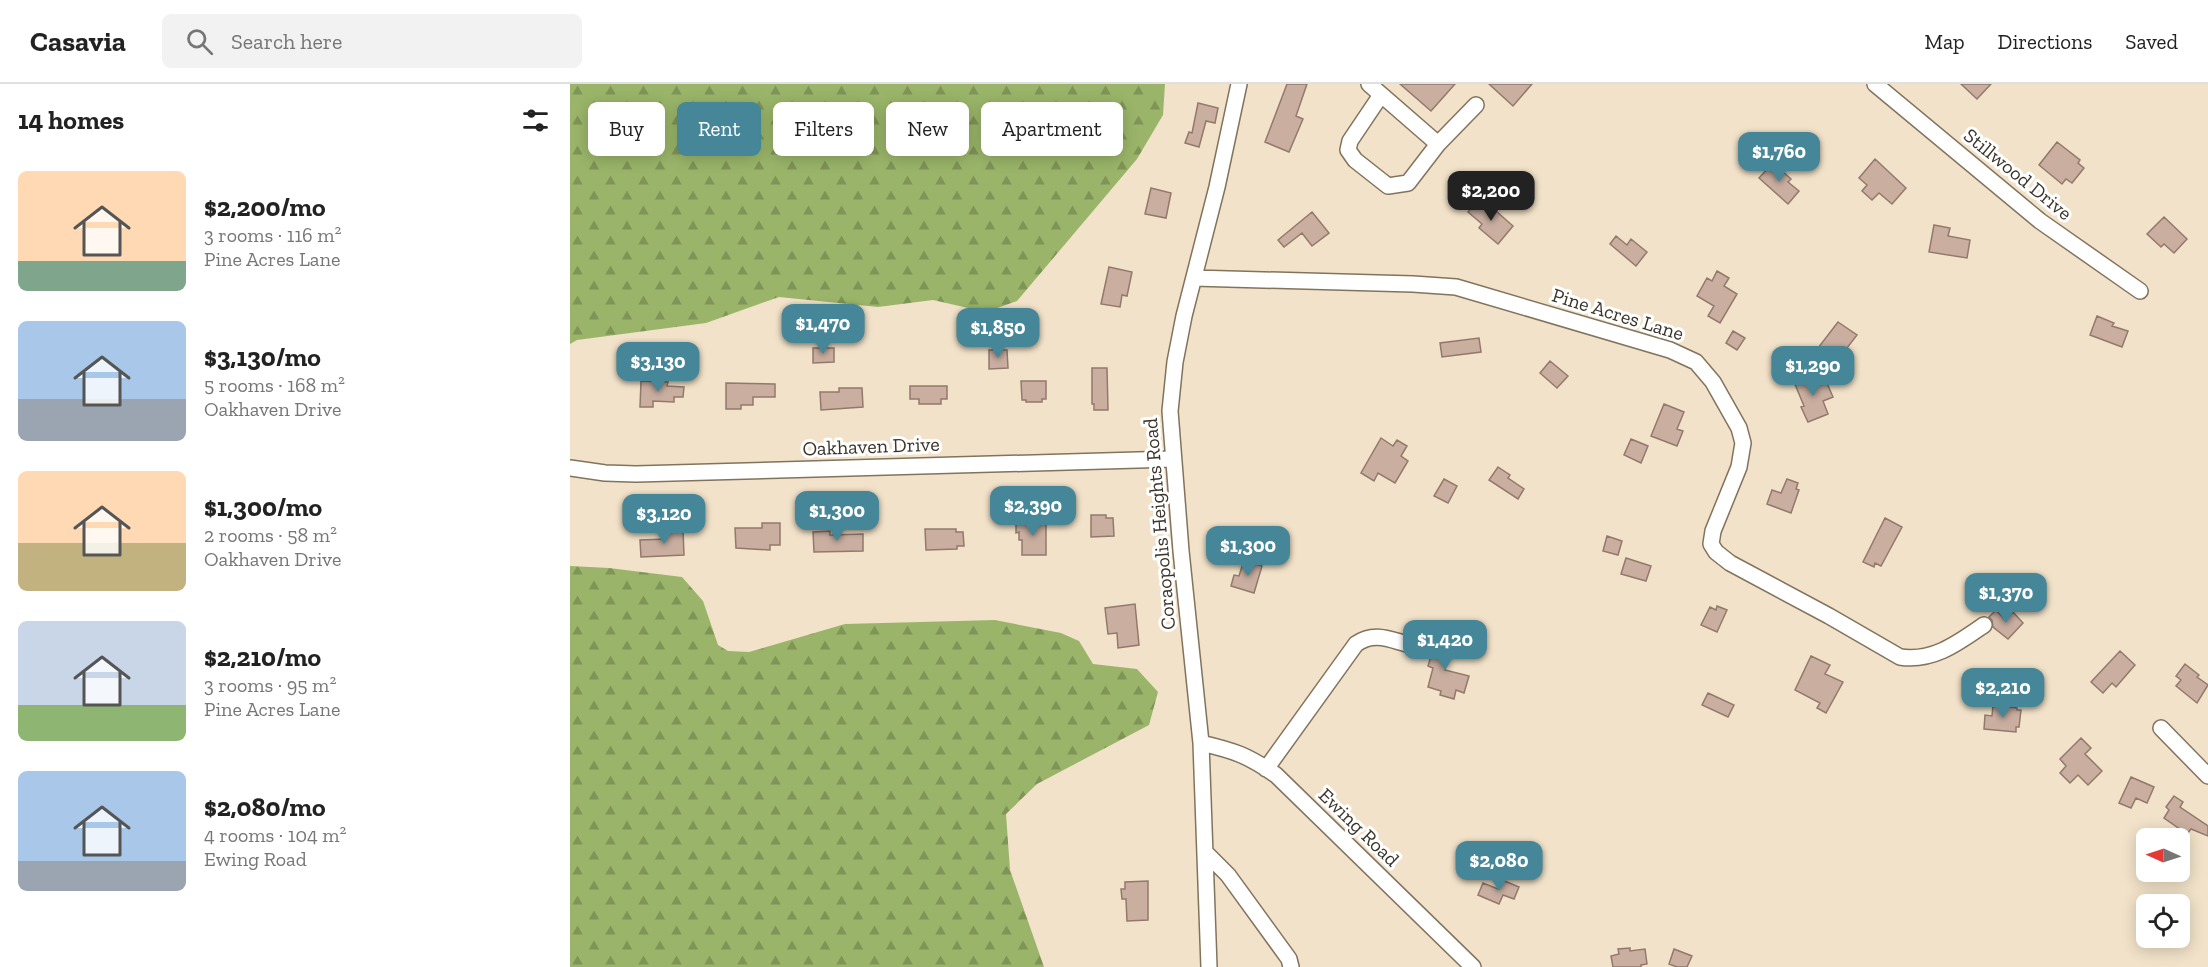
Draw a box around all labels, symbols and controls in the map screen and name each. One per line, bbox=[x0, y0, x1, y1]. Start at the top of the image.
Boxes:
search box bbox=[162, 14, 582, 68]
text: Casavia bbox=[30, 25, 126, 58]
icon: search bbox=[183, 25, 216, 58]
text: Search here bbox=[231, 28, 342, 55]
text: Map bbox=[1925, 29, 1965, 54]
text: Directions bbox=[1998, 29, 2092, 54]
text: Saved bbox=[2125, 29, 2178, 54]
chip: Buy bbox=[588, 102, 665, 156]
chip: Rent bbox=[677, 102, 761, 156]
chip: Filters bbox=[773, 102, 874, 156]
chip: New bbox=[886, 102, 969, 156]
chip: Apartment bbox=[981, 102, 1123, 156]
text: 14 homes bbox=[18, 104, 124, 136]
icon: filters bbox=[519, 104, 552, 137]
street label: Stillwood Drive bbox=[1959, 123, 2077, 225]
pin: $1,760 bbox=[1730, 132, 1828, 183]
text: $1,760 bbox=[1752, 139, 1806, 163]
pin: $2,200 bbox=[1442, 171, 1540, 222]
text: $2,200 bbox=[1462, 178, 1520, 202]
text: $2,200/mo bbox=[204, 191, 326, 223]
icon: home bbox=[66, 195, 138, 267]
text: 3 rooms · 116 m² bbox=[204, 223, 341, 247]
text: Pine Acres Lane bbox=[204, 247, 340, 271]
street label: Pine Acres Lane bbox=[1549, 283, 1687, 345]
pin: $1,470 bbox=[774, 304, 872, 355]
pin: $1,850 bbox=[949, 308, 1047, 359]
text: $1,470 bbox=[796, 311, 850, 335]
text: $1,850 bbox=[970, 315, 1026, 339]
text: $3,130/mo bbox=[204, 341, 321, 373]
pin: $3,130 bbox=[609, 342, 707, 393]
icon: home bbox=[66, 345, 138, 417]
pin: $1,290 bbox=[1764, 346, 1862, 397]
text: $3,130 bbox=[630, 349, 686, 373]
text: $1,290 bbox=[1785, 353, 1841, 377]
text: 5 rooms · 168 m² bbox=[204, 373, 345, 397]
text: Oakhaven Drive bbox=[204, 397, 341, 421]
street label: Coraopolis Heights Road bbox=[1138, 417, 1180, 631]
street label: Oakhaven Drive bbox=[802, 432, 940, 460]
pin: $2,390 bbox=[984, 486, 1082, 537]
text: $1,300/mo bbox=[204, 491, 322, 523]
pin: $1,300 bbox=[788, 491, 886, 542]
text: $2,390 bbox=[1004, 493, 1062, 517]
pin: $3,120 bbox=[615, 494, 713, 545]
icon: home bbox=[66, 495, 138, 567]
text: $1,300 bbox=[809, 498, 865, 522]
text: $3,120 bbox=[636, 501, 692, 525]
text: 2 rooms · 58 m² bbox=[204, 523, 337, 547]
pin: $1,300 bbox=[1199, 526, 1297, 577]
text: $1,300 bbox=[1220, 533, 1276, 557]
text: Oakhaven Drive bbox=[204, 547, 341, 571]
pin: $1,370 bbox=[1957, 573, 2055, 624]
text: $1,370 bbox=[1979, 580, 2033, 604]
pin: $1,420 bbox=[1396, 620, 1494, 671]
text: $1,420 bbox=[1417, 627, 1473, 651]
text: $2,210/mo bbox=[204, 641, 321, 673]
icon: home bbox=[66, 645, 138, 717]
pin: $2,210 bbox=[1954, 668, 2052, 719]
text: 3 rooms · 95 m² bbox=[204, 673, 336, 697]
text: $2,210 bbox=[1975, 675, 2031, 699]
text: Pine Acres Lane bbox=[204, 697, 340, 721]
street label: Ewing Road bbox=[1314, 783, 1404, 871]
text: $2,080/mo bbox=[204, 791, 326, 823]
icon: home bbox=[66, 795, 138, 867]
text: 4 rooms · 104 m² bbox=[204, 823, 346, 847]
north arrow bbox=[2136, 828, 2190, 882]
map controls bbox=[2136, 828, 2190, 948]
pin: $2,080 bbox=[1450, 841, 1548, 892]
text: Ewing Road bbox=[204, 847, 307, 871]
text: $2,080 bbox=[1470, 848, 1528, 872]
button: locate bbox=[2136, 894, 2190, 948]

